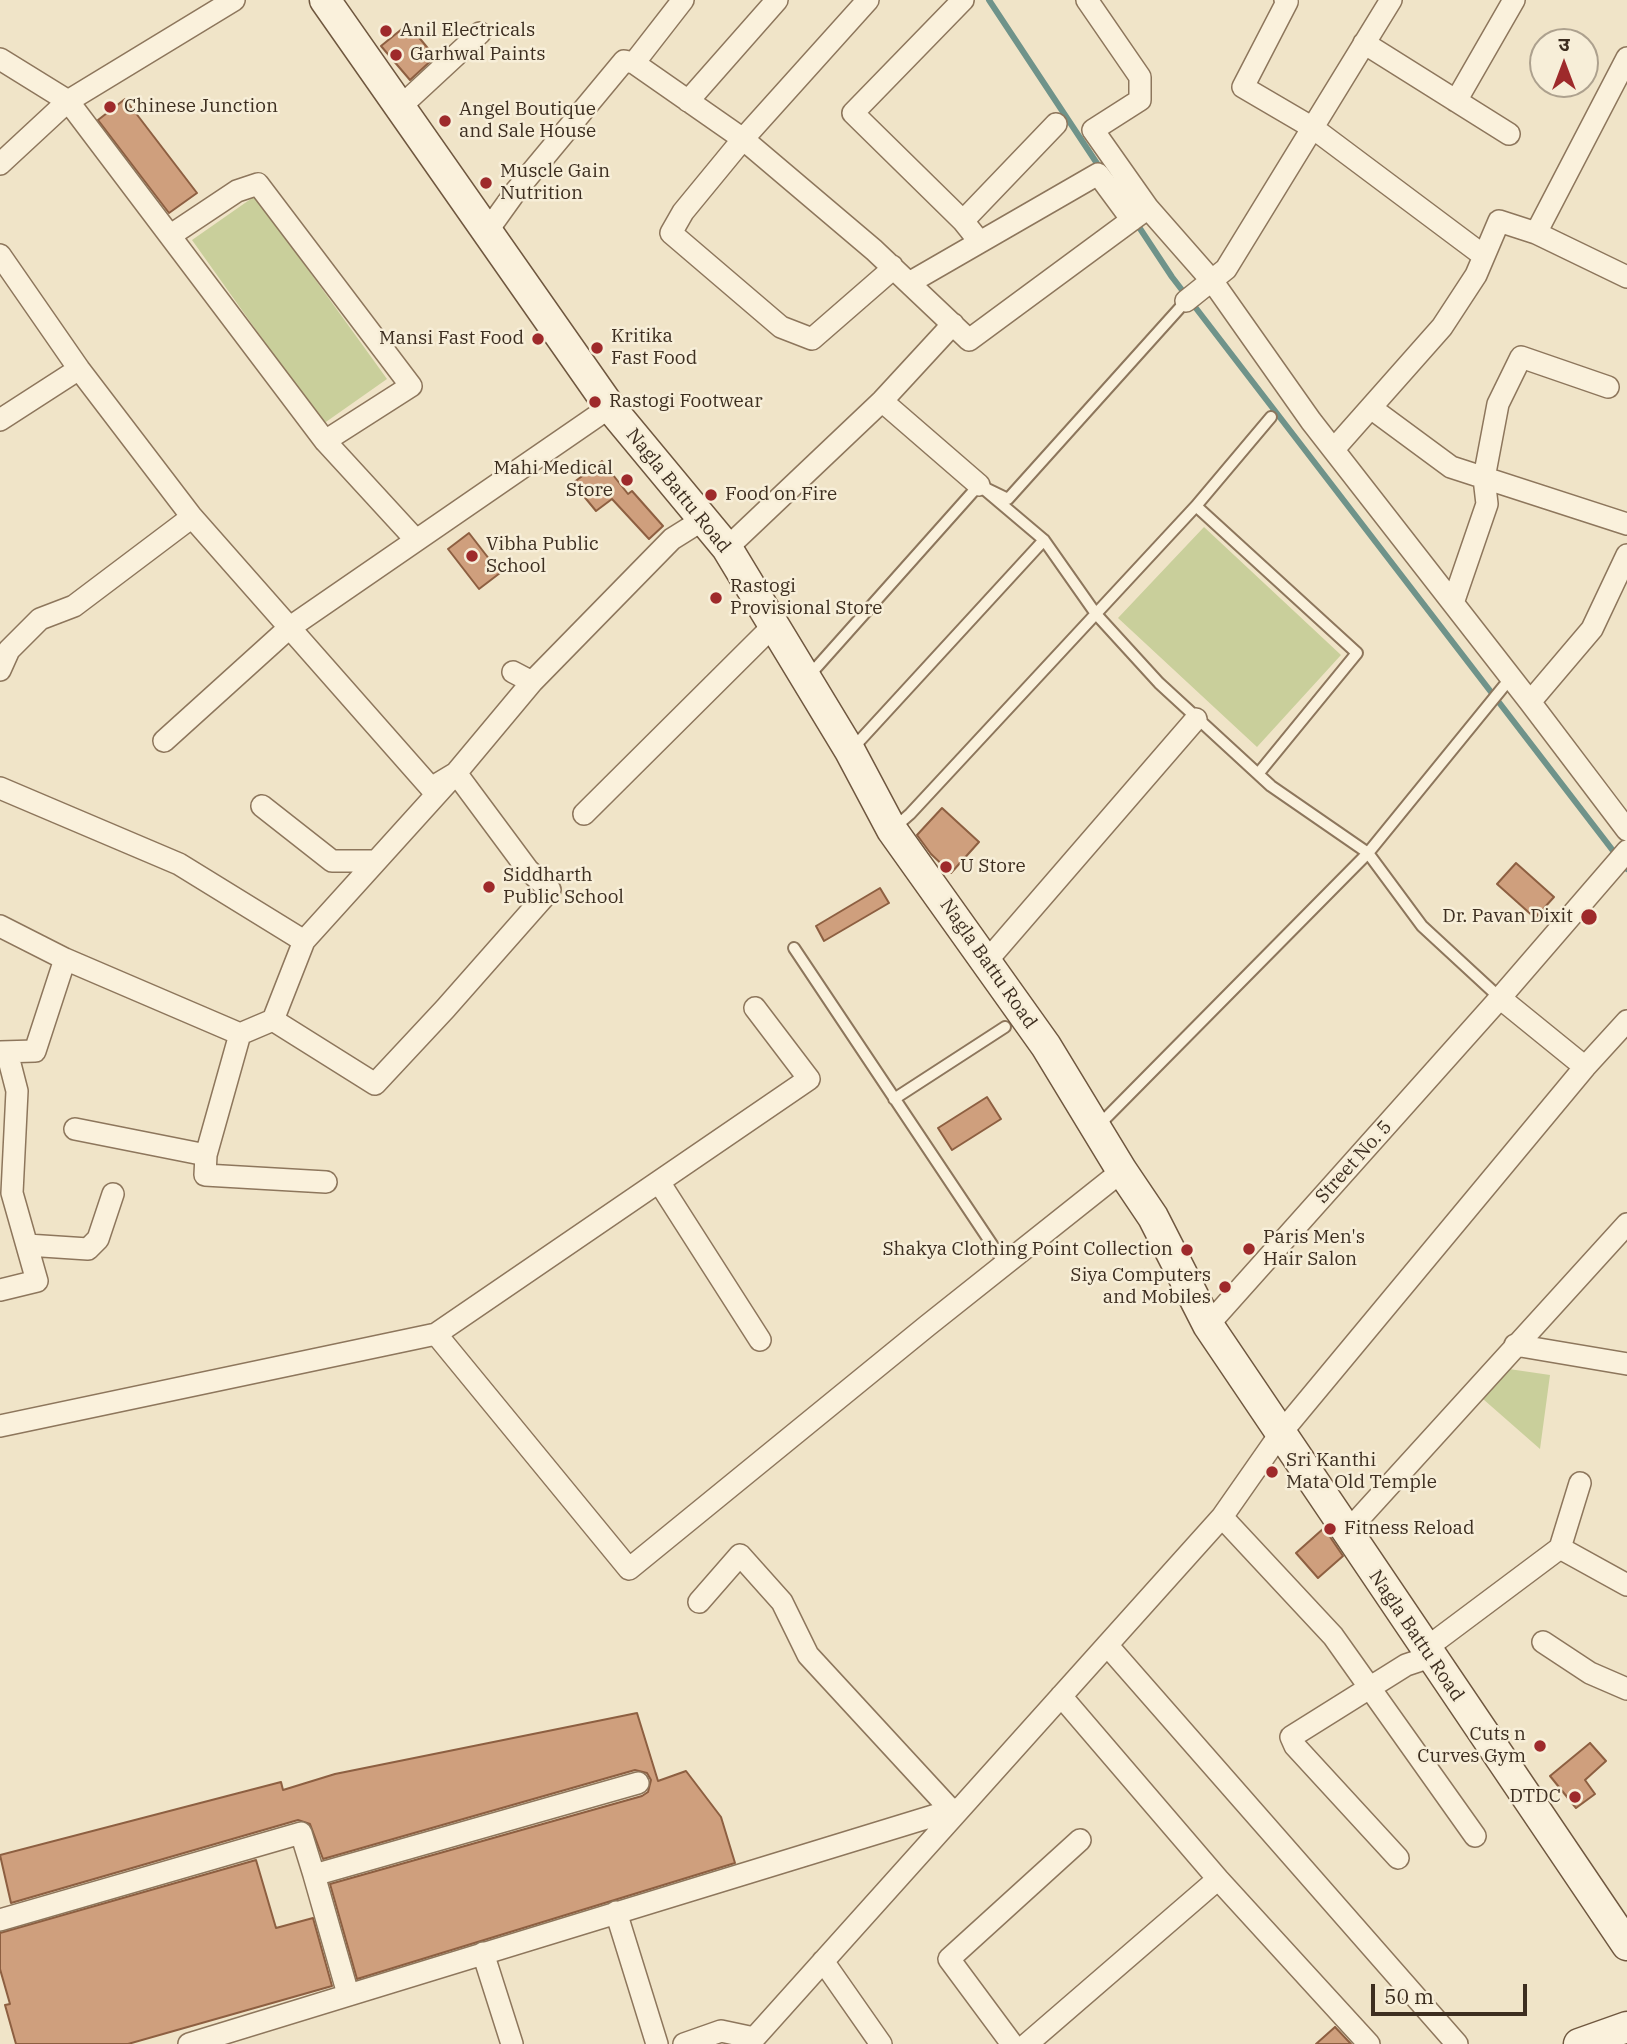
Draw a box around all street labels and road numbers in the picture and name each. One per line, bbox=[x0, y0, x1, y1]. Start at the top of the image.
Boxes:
street label: Nagla Battu Road bbox=[621, 424, 735, 558]
street label: Nagla Battu Road bbox=[935, 895, 1041, 1033]
street label: Street No. 5 bbox=[1311, 1116, 1397, 1208]
street label: Nagla Battu Road bbox=[1364, 1566, 1468, 1706]

